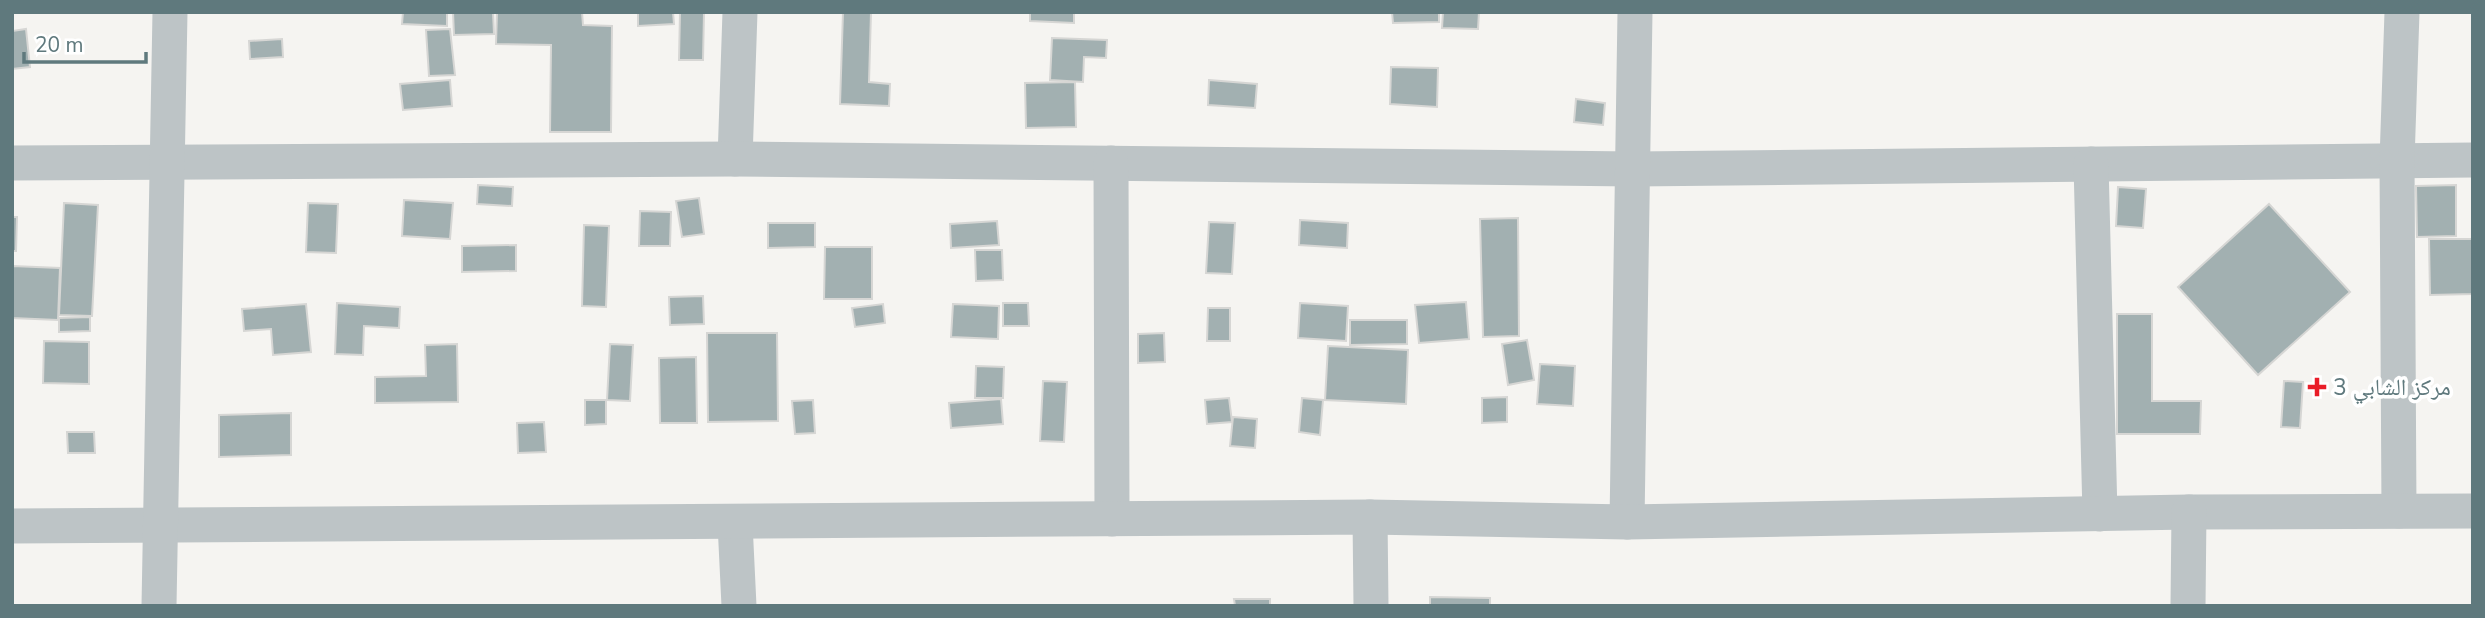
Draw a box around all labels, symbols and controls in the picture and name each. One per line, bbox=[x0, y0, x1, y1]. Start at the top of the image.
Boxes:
scale bar bbox=[24, 21, 147, 65]
text: 20 m bbox=[35, 31, 84, 59]
place label: مركز الشابي 3 bbox=[2333, 372, 2451, 405]
marker: مركز الشابي 3 bbox=[2307, 377, 2327, 397]

